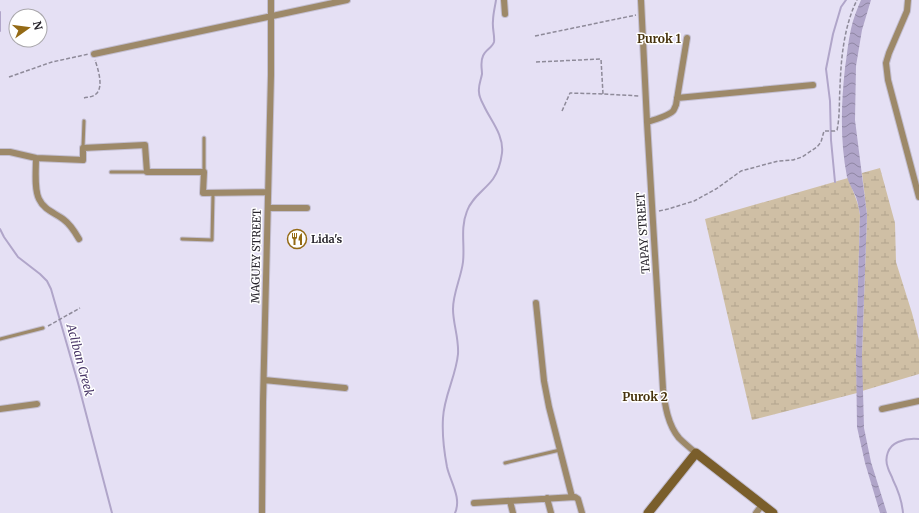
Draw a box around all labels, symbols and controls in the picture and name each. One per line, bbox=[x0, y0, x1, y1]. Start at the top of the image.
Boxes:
north arrow bbox=[8, 8, 48, 48]
text: N bbox=[30, 20, 46, 32]
district label: Purok 1 bbox=[637, 31, 682, 46]
street label: TAPAY STREET bbox=[633, 192, 653, 274]
street label: MAGUEY STREET bbox=[248, 208, 264, 304]
restaurant icon: Lida's bbox=[286, 228, 308, 250]
place label: Lida's bbox=[311, 232, 343, 246]
water label: Acliban Creek bbox=[63, 321, 97, 398]
district label: Purok 2 bbox=[622, 389, 668, 404]

